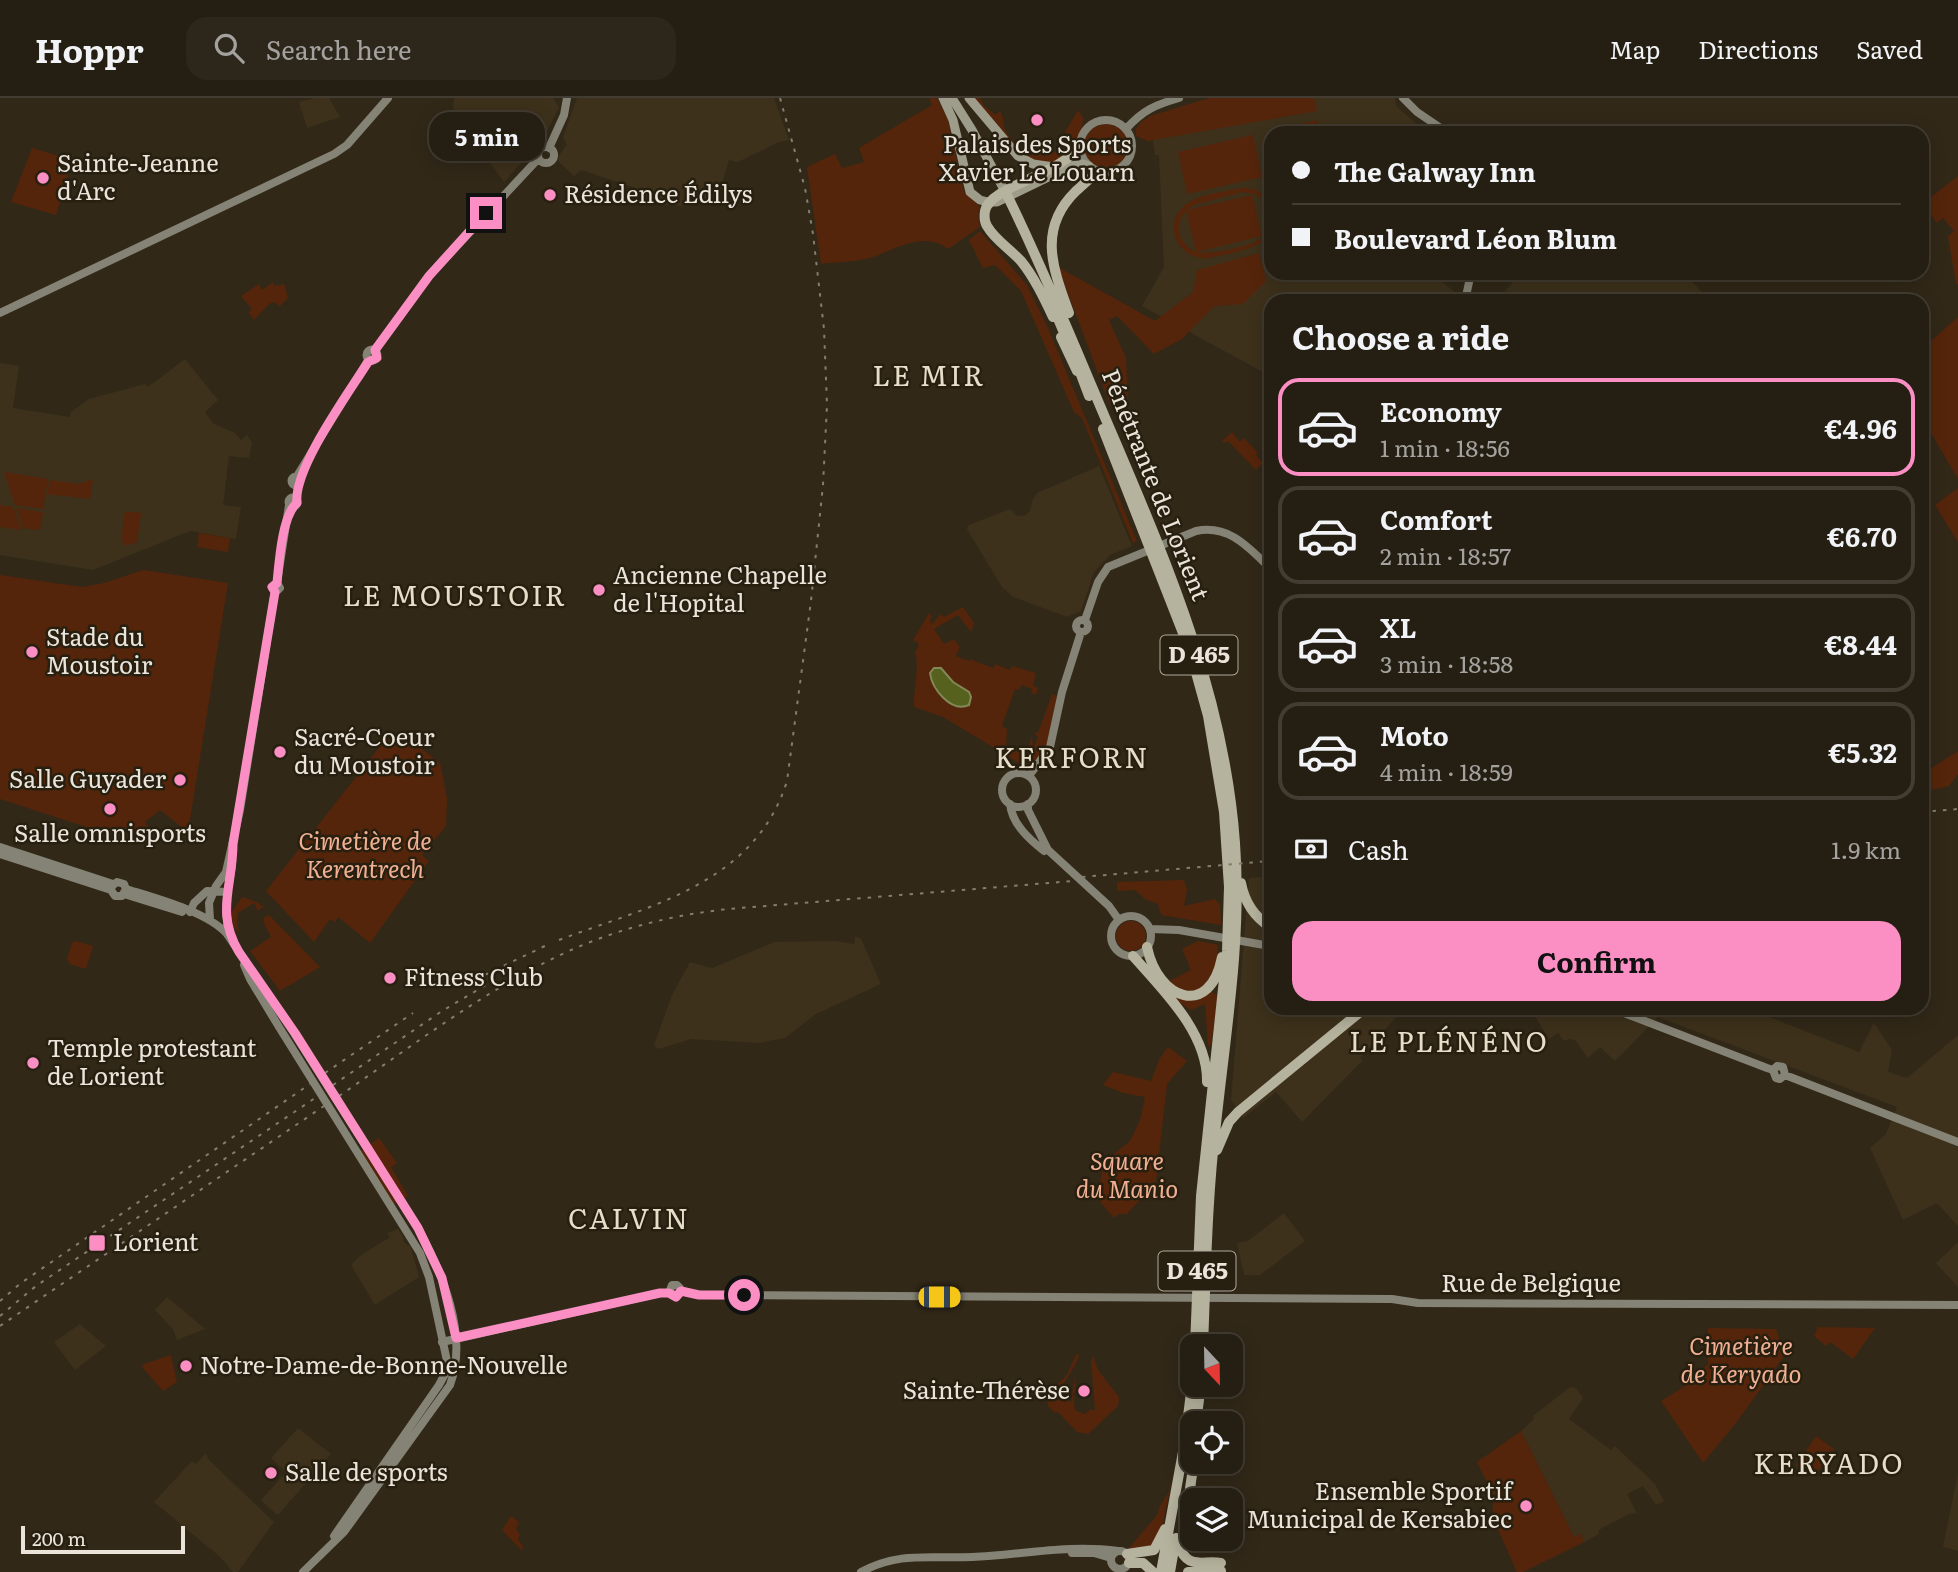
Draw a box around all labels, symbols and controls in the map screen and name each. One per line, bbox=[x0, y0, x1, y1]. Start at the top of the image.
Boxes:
search box bbox=[186, 17, 676, 80]
text: Hoppr bbox=[35, 24, 144, 73]
icon: search bbox=[210, 29, 248, 67]
text: Search here bbox=[266, 29, 412, 68]
text: Map bbox=[1609, 31, 1660, 66]
text: Directions bbox=[1698, 31, 1818, 66]
text: Saved bbox=[1856, 31, 1923, 66]
callout: 5 min bbox=[428, 111, 544, 160]
marker: Palais des Sports Xavier Le Louarn bbox=[1029, 112, 1045, 128]
text: 5 min bbox=[455, 119, 519, 153]
place label: Palais des Sports Xavier Le Louarn bbox=[939, 125, 1135, 188]
place label: Sainte-Jeanne d'Arc bbox=[57, 144, 219, 207]
text: The Galway Inn bbox=[1334, 151, 1536, 190]
marker: Sainte-Jeanne d'Arc bbox=[35, 170, 51, 186]
place label: Résidence Édilys bbox=[564, 175, 753, 210]
marker: Résidence Édilys bbox=[542, 187, 558, 203]
route end bbox=[470, 197, 502, 229]
text: Boulevard Léon Blum bbox=[1334, 218, 1617, 257]
text: Choose a ride bbox=[1292, 312, 1509, 360]
district label: LE MIR bbox=[872, 353, 986, 395]
street label: Pénétrante de Lorient bbox=[1095, 363, 1220, 605]
text: Economy bbox=[1380, 391, 1502, 430]
icon: car bbox=[1296, 396, 1359, 459]
text: €4.96 bbox=[1825, 408, 1897, 447]
text: 1 min · 18:56 bbox=[1380, 430, 1510, 464]
text: Comfort bbox=[1380, 499, 1492, 538]
icon: car bbox=[1296, 504, 1359, 567]
text: €6.70 bbox=[1827, 516, 1897, 555]
text: 2 min · 18:57 bbox=[1380, 538, 1511, 572]
place label: Ancienne Chapelle de l'Hopital bbox=[613, 556, 827, 619]
district label: LE MOUSTOIR bbox=[343, 573, 567, 615]
marker: Ancienne Chapelle de l'Hopital bbox=[591, 582, 607, 598]
text: XL bbox=[1380, 607, 1417, 646]
icon: car bbox=[1296, 612, 1359, 675]
place label: Stade du Moustoir bbox=[46, 618, 153, 681]
text: €8.44 bbox=[1824, 624, 1897, 663]
road number: D 465 bbox=[1160, 636, 1238, 674]
marker: Stade du Moustoir bbox=[24, 644, 40, 660]
text: 3 min · 18:58 bbox=[1380, 646, 1513, 680]
text: Moto bbox=[1380, 715, 1449, 754]
place label: Sacré-Coeur du Moustoir bbox=[294, 718, 435, 781]
icon: car bbox=[1296, 720, 1359, 783]
text: €5.32 bbox=[1828, 732, 1897, 771]
district label: KERFORN bbox=[994, 735, 1150, 777]
marker: Sacré-Coeur du Moustoir bbox=[272, 744, 288, 760]
text: 4 min · 18:59 bbox=[1380, 754, 1513, 788]
place label: Salle Guyader bbox=[9, 760, 167, 795]
marker: Salle Guyader bbox=[172, 772, 188, 788]
marker: Salle omnisports bbox=[102, 801, 118, 817]
place label: Salle omnisports bbox=[14, 814, 206, 849]
park label: Cimetière de Kerentrech bbox=[298, 822, 432, 885]
text: Cash bbox=[1348, 829, 1409, 868]
icon: cash bbox=[1292, 830, 1330, 868]
text: 1.9 km bbox=[1831, 832, 1901, 866]
button: Confirm bbox=[1292, 921, 1901, 1001]
place label: Fitness Club bbox=[404, 958, 543, 993]
marker: Fitness Club bbox=[382, 970, 398, 986]
district label: LE PLÉNÉNO bbox=[1349, 1019, 1549, 1061]
place label: Temple protestant de Lorient bbox=[47, 1029, 257, 1092]
marker: Temple protestant de Lorient bbox=[25, 1055, 41, 1071]
park label: Square du Manio bbox=[1076, 1142, 1178, 1205]
district label: CALVIN bbox=[568, 1196, 690, 1238]
place label: Lorient bbox=[113, 1223, 199, 1258]
marker: Lorient bbox=[87, 1233, 107, 1253]
road number: D 465 bbox=[1158, 1252, 1236, 1290]
street label: Rue de Belgique bbox=[1441, 1264, 1621, 1299]
route start bbox=[728, 1279, 760, 1311]
car bbox=[919, 1287, 961, 1308]
park label: Cimetière de Keryado bbox=[1681, 1327, 1801, 1390]
north arrow bbox=[1180, 1334, 1242, 1396]
map controls bbox=[1180, 1334, 1243, 1551]
place label: Notre-Dame-de-Bonne-Nouvelle bbox=[200, 1346, 568, 1381]
marker: Notre-Dame-de-Bonne-Nouvelle bbox=[178, 1358, 194, 1374]
place label: Sainte-Thérèse bbox=[903, 1371, 1070, 1406]
marker: Sainte-Thérèse bbox=[1076, 1383, 1092, 1399]
button: locate bbox=[1180, 1411, 1243, 1474]
district label: KERYADO bbox=[1754, 1441, 1904, 1483]
place label: Salle de sports bbox=[285, 1453, 448, 1488]
marker: Salle de sports bbox=[263, 1465, 279, 1481]
place label: Ensemble Sportif Municipal de Kersabiec bbox=[1247, 1472, 1514, 1535]
button: layers bbox=[1180, 1488, 1243, 1551]
marker: Ensemble Sportif Municipal de Kersabiec bbox=[1518, 1498, 1534, 1514]
scale bar bbox=[21, 1523, 186, 1555]
text: 200 m bbox=[32, 1524, 86, 1552]

